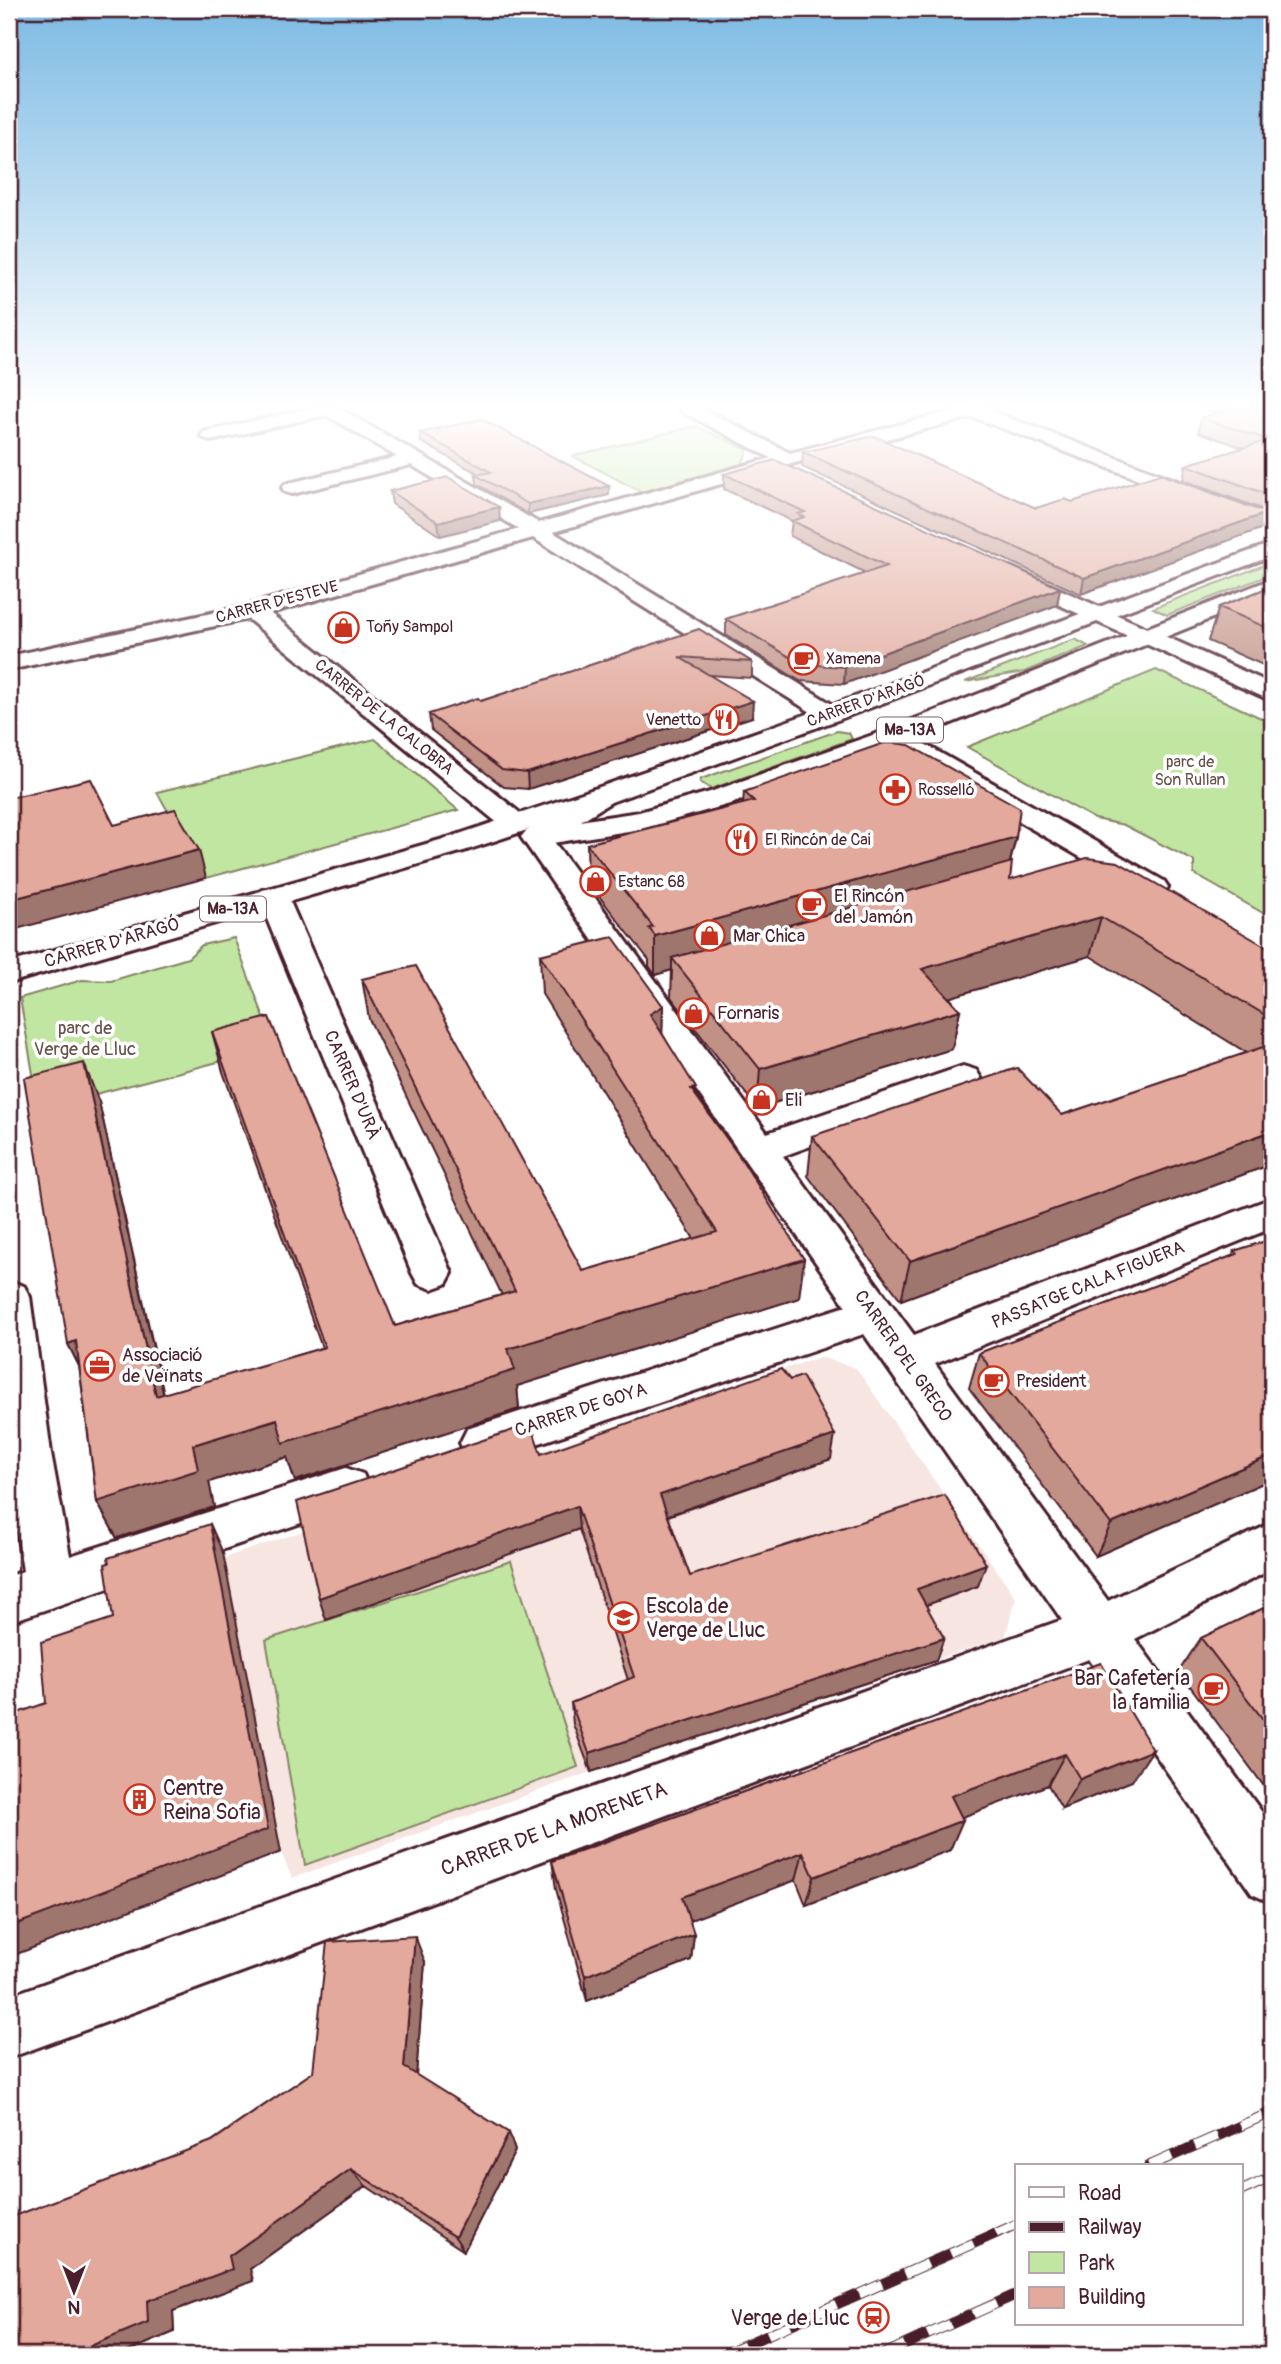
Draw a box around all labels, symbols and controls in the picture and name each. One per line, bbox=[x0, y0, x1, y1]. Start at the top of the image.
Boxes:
street label: CARRER D'ESTEVE bbox=[214, 576, 340, 628]
shop icon: Toñy Sampol bbox=[326, 610, 360, 644]
place label: Toñy Sampol bbox=[366, 617, 453, 637]
cafe icon: Xamena bbox=[786, 642, 820, 676]
place label: Xamena bbox=[826, 649, 881, 669]
street label: CARRER DE LA CALOBRA bbox=[311, 655, 457, 779]
street label: CARRER D'ARAGÓ bbox=[804, 669, 928, 732]
restaurant icon: Venetto bbox=[707, 703, 741, 737]
place label: Venetto bbox=[645, 710, 701, 730]
road number: Ma-13A bbox=[877, 718, 943, 743]
park label: parc de Son Rullan bbox=[1154, 752, 1226, 790]
pharmacy icon: Rosselló bbox=[878, 773, 912, 807]
place label: Rosselló bbox=[918, 780, 975, 800]
restaurant icon: El Rincón de Cai bbox=[725, 823, 759, 857]
place label: El Rincón de Cai bbox=[765, 830, 871, 850]
shop icon: Estanc 68 bbox=[578, 865, 612, 899]
place label: Estanc 68 bbox=[618, 872, 685, 892]
place label: El Rincón del Jamón bbox=[834, 885, 913, 929]
cafe icon: El Rincón del Jamón bbox=[794, 889, 828, 923]
road number: Ma-13A bbox=[200, 897, 266, 922]
street label: CARRER D'ARAGÓ bbox=[41, 912, 182, 973]
shop icon: Mar Chica bbox=[693, 919, 727, 953]
place label: Mar Chica bbox=[733, 925, 805, 948]
shop icon: Fornaris bbox=[677, 996, 711, 1030]
place label: Fornaris bbox=[717, 1002, 779, 1025]
park label: parc de Verge de Lluc bbox=[34, 1017, 136, 1061]
street label: CARRER D'URÀ bbox=[319, 1027, 385, 1143]
shop icon: Eli bbox=[745, 1083, 779, 1117]
place label: Eli bbox=[785, 1089, 802, 1112]
street label: PASSATGE CALA FIGUERA bbox=[988, 1236, 1188, 1334]
street label: CARRER DEL GRECO bbox=[849, 1286, 957, 1426]
place label: Associació de Veïnats bbox=[122, 1344, 203, 1388]
office icon: Associació de Veïnats bbox=[82, 1348, 116, 1382]
cafe icon: President bbox=[976, 1364, 1010, 1398]
place label: President bbox=[1016, 1370, 1087, 1393]
street label: CARRER DE GOYA bbox=[512, 1378, 650, 1442]
place label: Escola de Verge de Lluc bbox=[646, 1593, 765, 1644]
school or university icon: Escola de Verge de Lluc bbox=[606, 1601, 640, 1635]
place label: Bar Cafetería la familia bbox=[1074, 1665, 1190, 1716]
cafe icon: Bar Cafetería la familia bbox=[1196, 1673, 1230, 1707]
place label: Centre Reina Sofia bbox=[163, 1775, 261, 1826]
street label: CARRER DE LA MORENETA bbox=[437, 1775, 671, 1883]
building icon: Centre Reina Sofia bbox=[123, 1783, 157, 1817]
legend bbox=[1015, 2164, 1242, 2326]
text: Road bbox=[1078, 2180, 1122, 2207]
text: Railway bbox=[1078, 2214, 1142, 2241]
text: Park bbox=[1078, 2250, 1115, 2277]
north arrow bbox=[38, 2256, 108, 2326]
text: Building bbox=[1078, 2284, 1145, 2311]
text: N bbox=[67, 2295, 80, 2319]
station icon: Verge de Lluc bbox=[856, 2301, 890, 2335]
place label: Verge de Lluc bbox=[731, 2305, 850, 2332]

